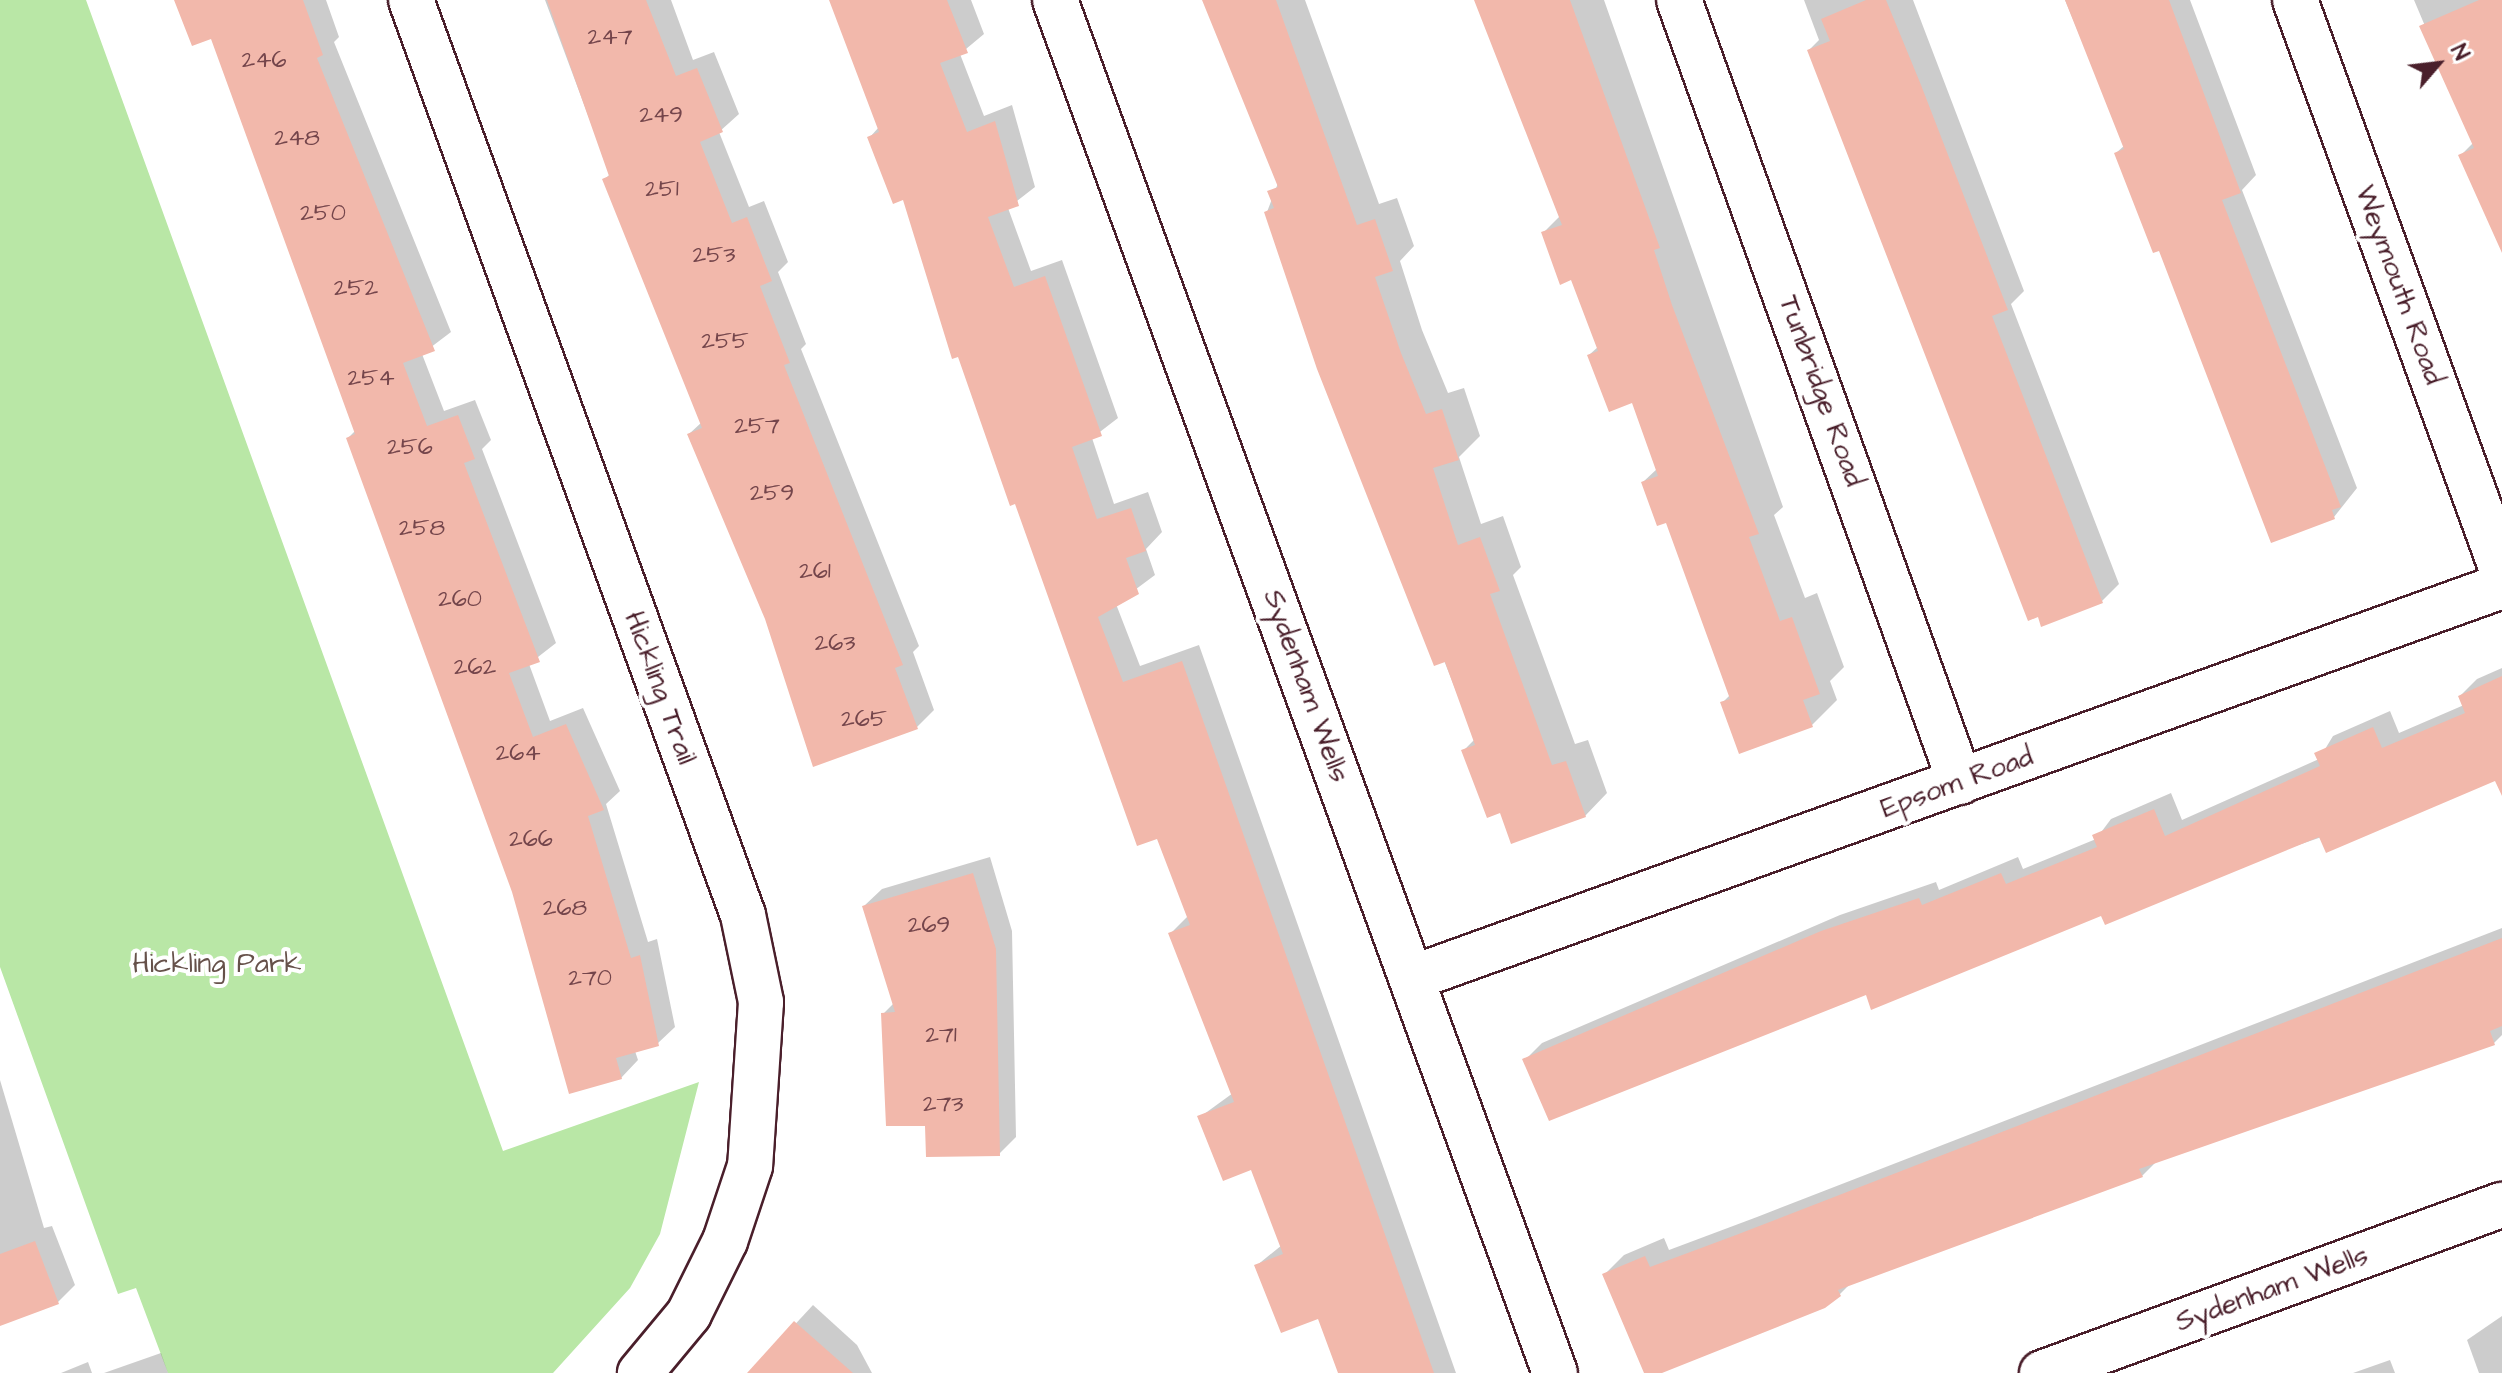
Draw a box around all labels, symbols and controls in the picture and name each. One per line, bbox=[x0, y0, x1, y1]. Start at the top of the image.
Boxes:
house number: 247 bbox=[588, 24, 632, 52]
north arrow bbox=[2398, 24, 2478, 104]
text: N bbox=[2443, 39, 2477, 66]
house number: 246 bbox=[241, 47, 287, 75]
house number: 249 bbox=[639, 102, 683, 130]
house number: 248 bbox=[274, 125, 320, 153]
house number: 251 bbox=[645, 176, 679, 204]
street label: Weymouth Road bbox=[2347, 181, 2451, 389]
house number: 250 bbox=[300, 200, 346, 228]
house number: 253 bbox=[693, 242, 735, 270]
house number: 252 bbox=[334, 275, 378, 303]
street label: Tunbridge Road bbox=[1771, 291, 1871, 491]
house number: 255 bbox=[701, 328, 749, 356]
house number: 254 bbox=[347, 365, 395, 393]
house number: 257 bbox=[734, 413, 780, 441]
house number: 256 bbox=[387, 434, 433, 462]
house number: 259 bbox=[750, 480, 794, 508]
house number: 258 bbox=[399, 515, 445, 543]
house number: 261 bbox=[799, 558, 831, 586]
street label: Sydenham Wells bbox=[1256, 585, 1356, 787]
house number: 260 bbox=[438, 586, 482, 614]
street label: Hickling Trail bbox=[617, 607, 703, 769]
house number: 263 bbox=[815, 630, 855, 658]
house number: 262 bbox=[454, 654, 496, 682]
house number: 265 bbox=[841, 706, 887, 734]
house number: 264 bbox=[495, 740, 541, 768]
street label: Epsom Road bbox=[1876, 740, 2038, 826]
house number: 266 bbox=[509, 826, 553, 854]
house number: 268 bbox=[543, 895, 587, 923]
house number: 269 bbox=[908, 912, 950, 940]
park label: Hickling Park bbox=[132, 947, 302, 981]
house number: 270 bbox=[568, 965, 612, 993]
house number: 271 bbox=[925, 1022, 957, 1050]
house number: 273 bbox=[923, 1091, 963, 1119]
street label: Sydenham Wells bbox=[2171, 1239, 2373, 1339]

